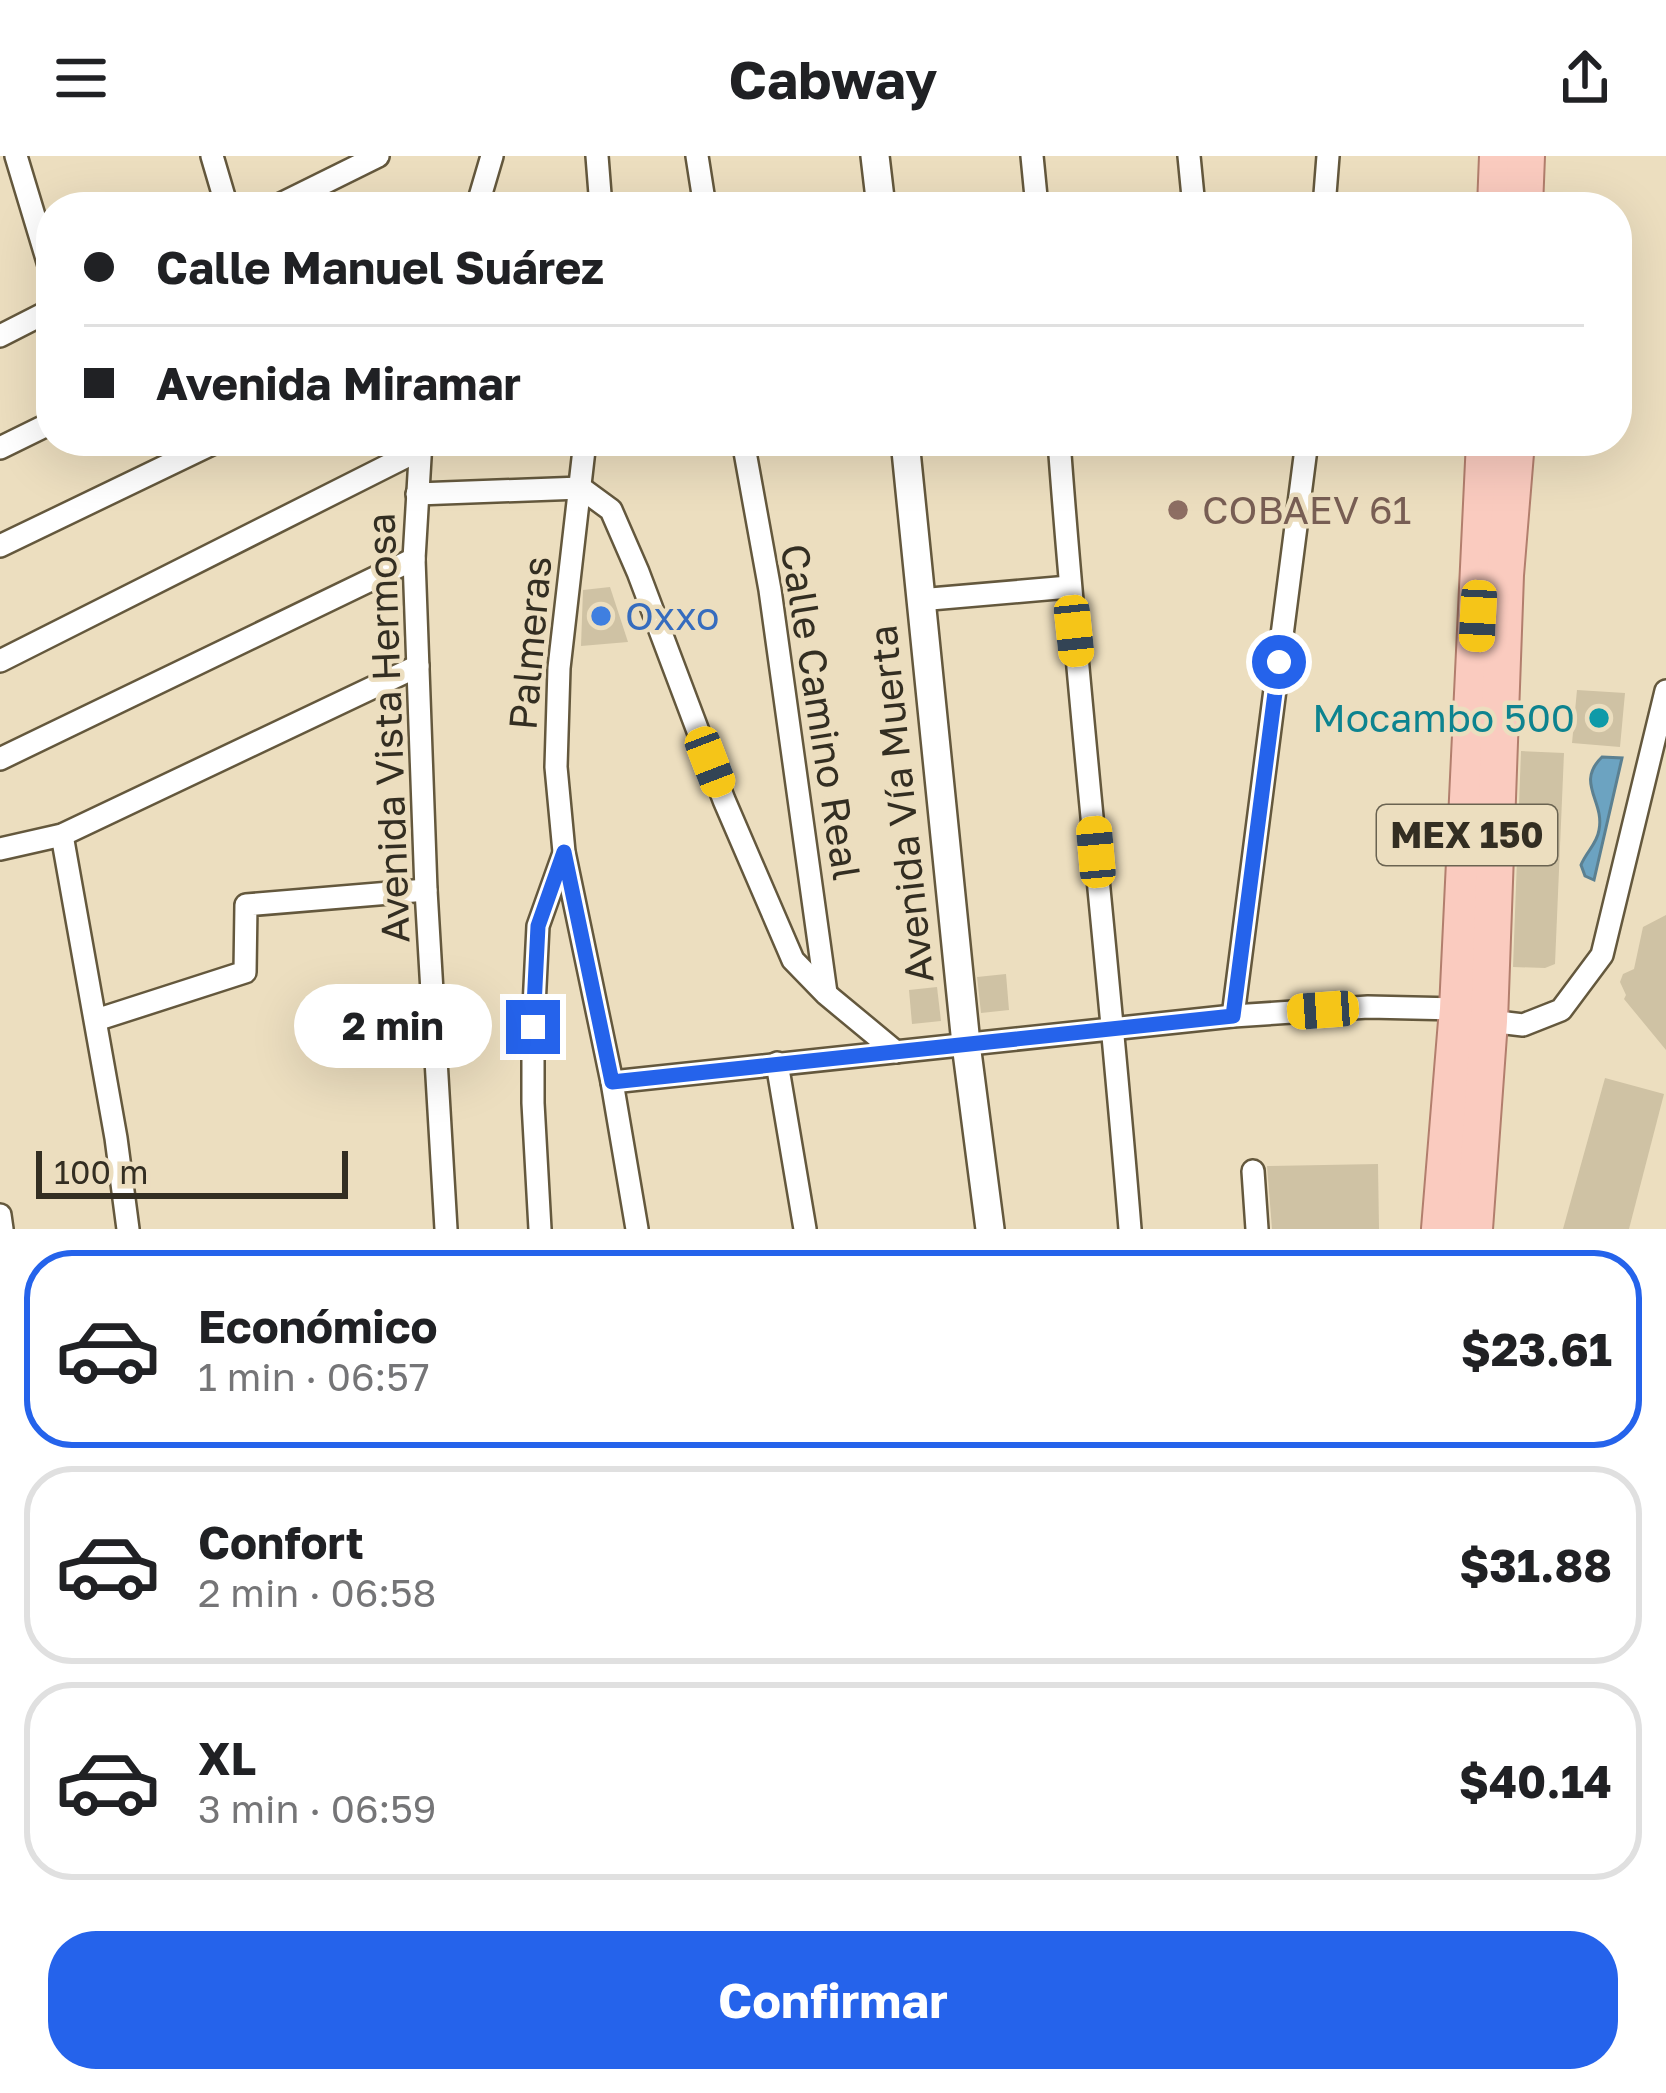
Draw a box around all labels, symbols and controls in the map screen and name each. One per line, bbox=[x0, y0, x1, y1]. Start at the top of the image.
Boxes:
icon: menu bbox=[48, 45, 114, 111]
icon: share bbox=[1552, 45, 1618, 111]
text: Cabway bbox=[729, 46, 937, 111]
text: Calle Manuel Suárez bbox=[156, 240, 604, 294]
text: Avenida Miramar bbox=[156, 356, 521, 410]
place label: COBAEV 61 bbox=[1202, 486, 1411, 533]
marker: COBAEV 61 bbox=[1165, 497, 1191, 523]
street label: Avenida Vista Hermosa bbox=[357, 512, 418, 944]
street label: Calle Camino Real bbox=[772, 541, 871, 883]
street label: Palmeras bbox=[498, 554, 561, 732]
car bbox=[1458, 579, 1498, 653]
place label: Oxxo bbox=[625, 592, 719, 639]
car bbox=[1052, 593, 1096, 669]
marker: Oxxo bbox=[588, 603, 614, 629]
street label: Avenida Vía Muerta bbox=[858, 623, 943, 985]
route start bbox=[1252, 635, 1306, 689]
place label: Mocambo 500 bbox=[1312, 694, 1575, 741]
marker: Mocambo 500 bbox=[1586, 705, 1612, 731]
car bbox=[680, 722, 740, 802]
road number: MEX 150 bbox=[1377, 805, 1557, 865]
car bbox=[1075, 815, 1117, 889]
callout: 2 min bbox=[293, 985, 491, 1069]
car bbox=[1286, 990, 1360, 1030]
route end bbox=[506, 1000, 560, 1054]
text: 2 min bbox=[342, 1002, 444, 1049]
scale bar bbox=[36, 1145, 348, 1198]
text: 100 m bbox=[54, 1152, 148, 1191]
icon: car bbox=[54, 1295, 162, 1403]
text: Económico bbox=[198, 1299, 438, 1353]
text: $23.61 bbox=[1461, 1322, 1612, 1376]
text: 1 min · 06:57 bbox=[198, 1353, 430, 1400]
icon: car bbox=[54, 1511, 162, 1619]
text: Confort bbox=[198, 1515, 364, 1569]
text: $31.88 bbox=[1459, 1538, 1612, 1592]
text: 2 min · 06:58 bbox=[198, 1569, 436, 1616]
icon: car bbox=[54, 1727, 162, 1835]
text: XL bbox=[198, 1731, 256, 1785]
text: $40.14 bbox=[1459, 1754, 1612, 1808]
text: 3 min · 06:59 bbox=[198, 1785, 436, 1832]
button: Confirmar bbox=[48, 1931, 1618, 2069]

